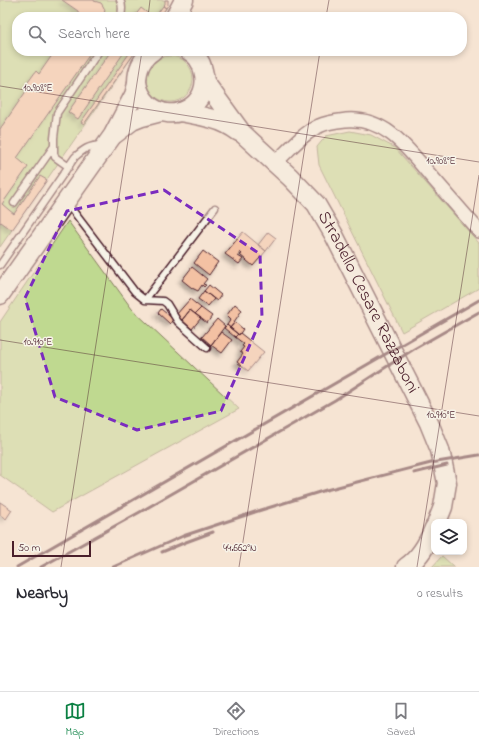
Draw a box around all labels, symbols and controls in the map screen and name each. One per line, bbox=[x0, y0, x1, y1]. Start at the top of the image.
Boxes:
search box bbox=[12, 12, 467, 56]
icon: search bbox=[26, 23, 48, 45]
text: Search here bbox=[58, 23, 130, 45]
text: 10.908°E bbox=[23, 81, 53, 96]
text: 10.908°E bbox=[426, 154, 456, 169]
street label: Stradello Cesare Razzaboni bbox=[310, 207, 425, 398]
text: 10.910°E bbox=[24, 335, 52, 350]
text: 10.910°E bbox=[427, 408, 455, 423]
map controls bbox=[431, 519, 467, 555]
button: layers bbox=[431, 519, 467, 555]
scale bar bbox=[12, 539, 91, 558]
text: 50 m bbox=[18, 540, 40, 556]
text: 44.662°N bbox=[223, 541, 257, 556]
text: Nearby bbox=[16, 581, 68, 606]
text: 0 results bbox=[417, 584, 463, 603]
tab: Map bbox=[64, 700, 86, 740]
tab: Directions bbox=[213, 700, 259, 740]
tab: Saved bbox=[387, 700, 415, 740]

